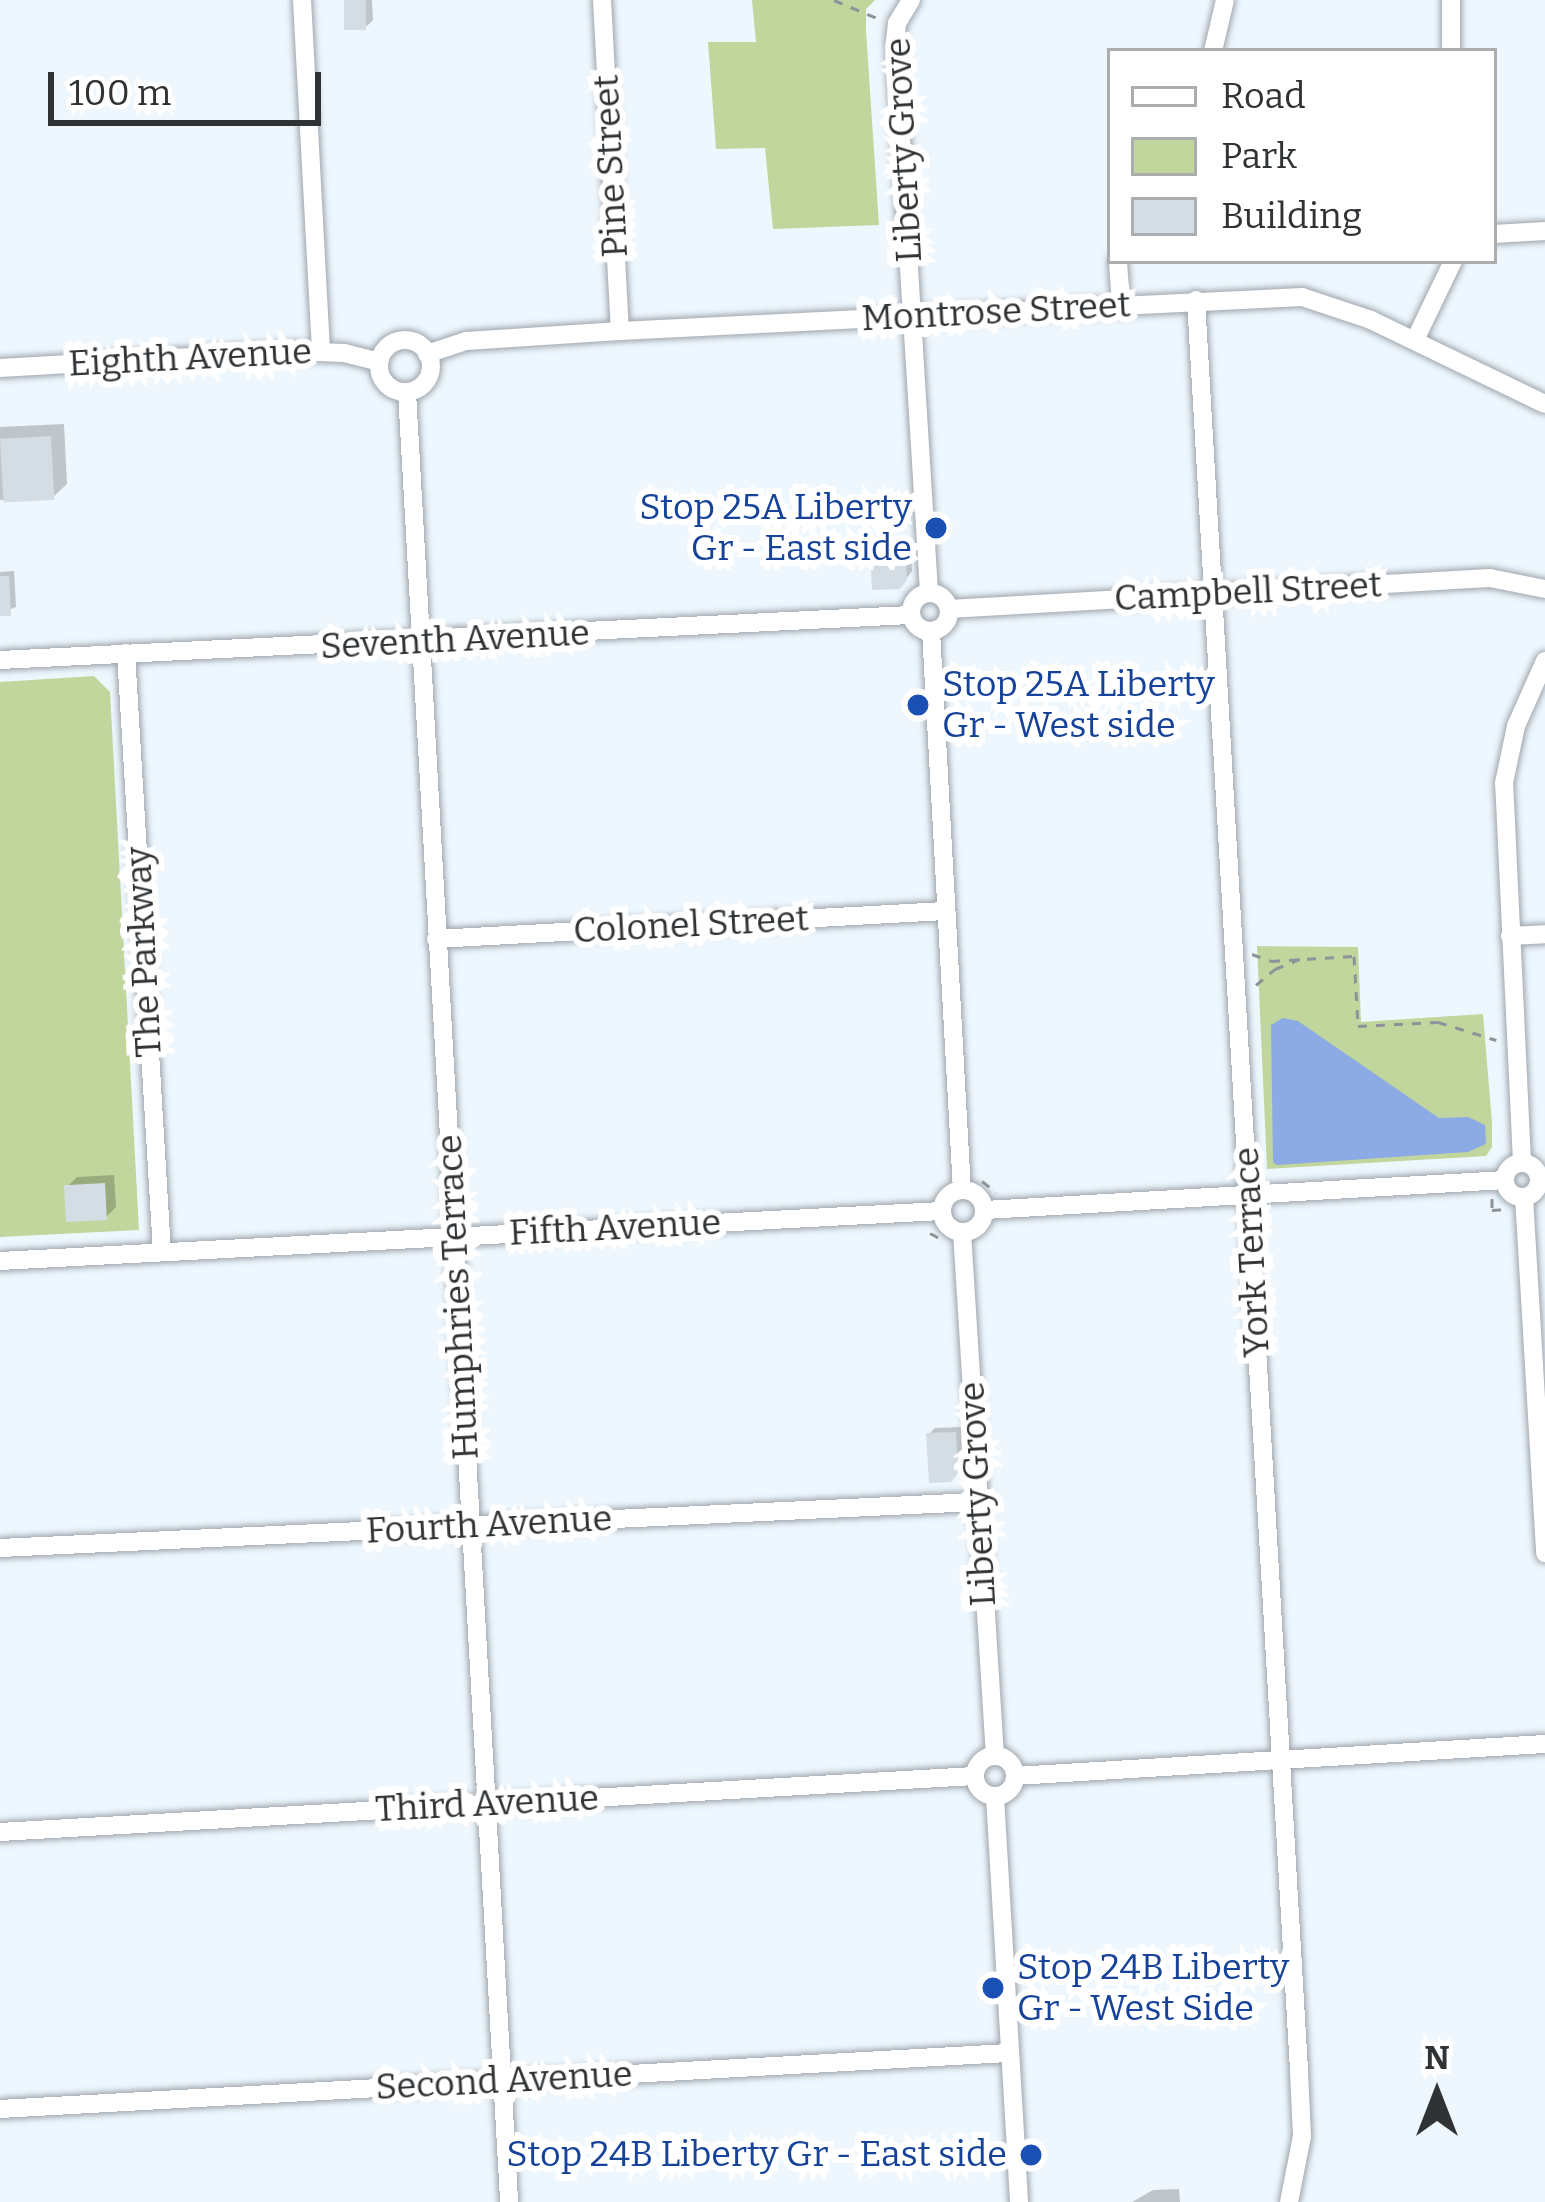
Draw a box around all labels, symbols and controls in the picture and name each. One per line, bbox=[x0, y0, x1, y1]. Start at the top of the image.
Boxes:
street label: Liberty Grove bbox=[877, 37, 931, 263]
scale bar bbox=[54, 48, 327, 122]
legend bbox=[1107, 48, 1497, 264]
text: 100 m bbox=[69, 71, 171, 115]
street label: Pine Street bbox=[585, 73, 637, 259]
text: Road bbox=[1221, 74, 1306, 118]
text: Park bbox=[1221, 134, 1297, 178]
text: Building bbox=[1221, 194, 1362, 238]
street label: Montrose Street bbox=[860, 283, 1132, 341]
street label: Eighth Avenue bbox=[67, 330, 313, 386]
place label: Stop 25A Liberty Gr - East side bbox=[639, 485, 912, 570]
marker: Stop 25A Liberty Gr - East side bbox=[923, 515, 949, 541]
street label: Campbell Street bbox=[1113, 563, 1383, 621]
street label: Seventh Avenue bbox=[319, 611, 591, 669]
place label: Stop 25A Liberty Gr - West side bbox=[942, 662, 1215, 747]
marker: Stop 25A Liberty Gr - West side bbox=[905, 692, 931, 718]
street label: The Parkway bbox=[117, 845, 171, 1059]
street label: Colonel Street bbox=[572, 897, 810, 953]
street label: Humphries Terrace bbox=[428, 1133, 488, 1461]
street label: York Terrace bbox=[1225, 1146, 1279, 1358]
street label: Fifth Avenue bbox=[508, 1201, 722, 1255]
street label: Liberty Grove bbox=[951, 1381, 1005, 1607]
street label: Fourth Avenue bbox=[365, 1497, 613, 1553]
street label: Third Avenue bbox=[374, 1777, 600, 1831]
place label: Stop 24B Liberty Gr - West Side bbox=[1017, 1945, 1289, 2030]
marker: Stop 24B Liberty Gr - West Side bbox=[980, 1975, 1006, 2001]
north arrow bbox=[1377, 2034, 1497, 2154]
text: N bbox=[1424, 2038, 1450, 2078]
street label: Second Avenue bbox=[374, 2053, 634, 2109]
place label: Stop 24B Liberty Gr - East side bbox=[506, 2133, 1007, 2177]
marker: Stop 24B Liberty Gr - East side bbox=[1018, 2142, 1044, 2168]

